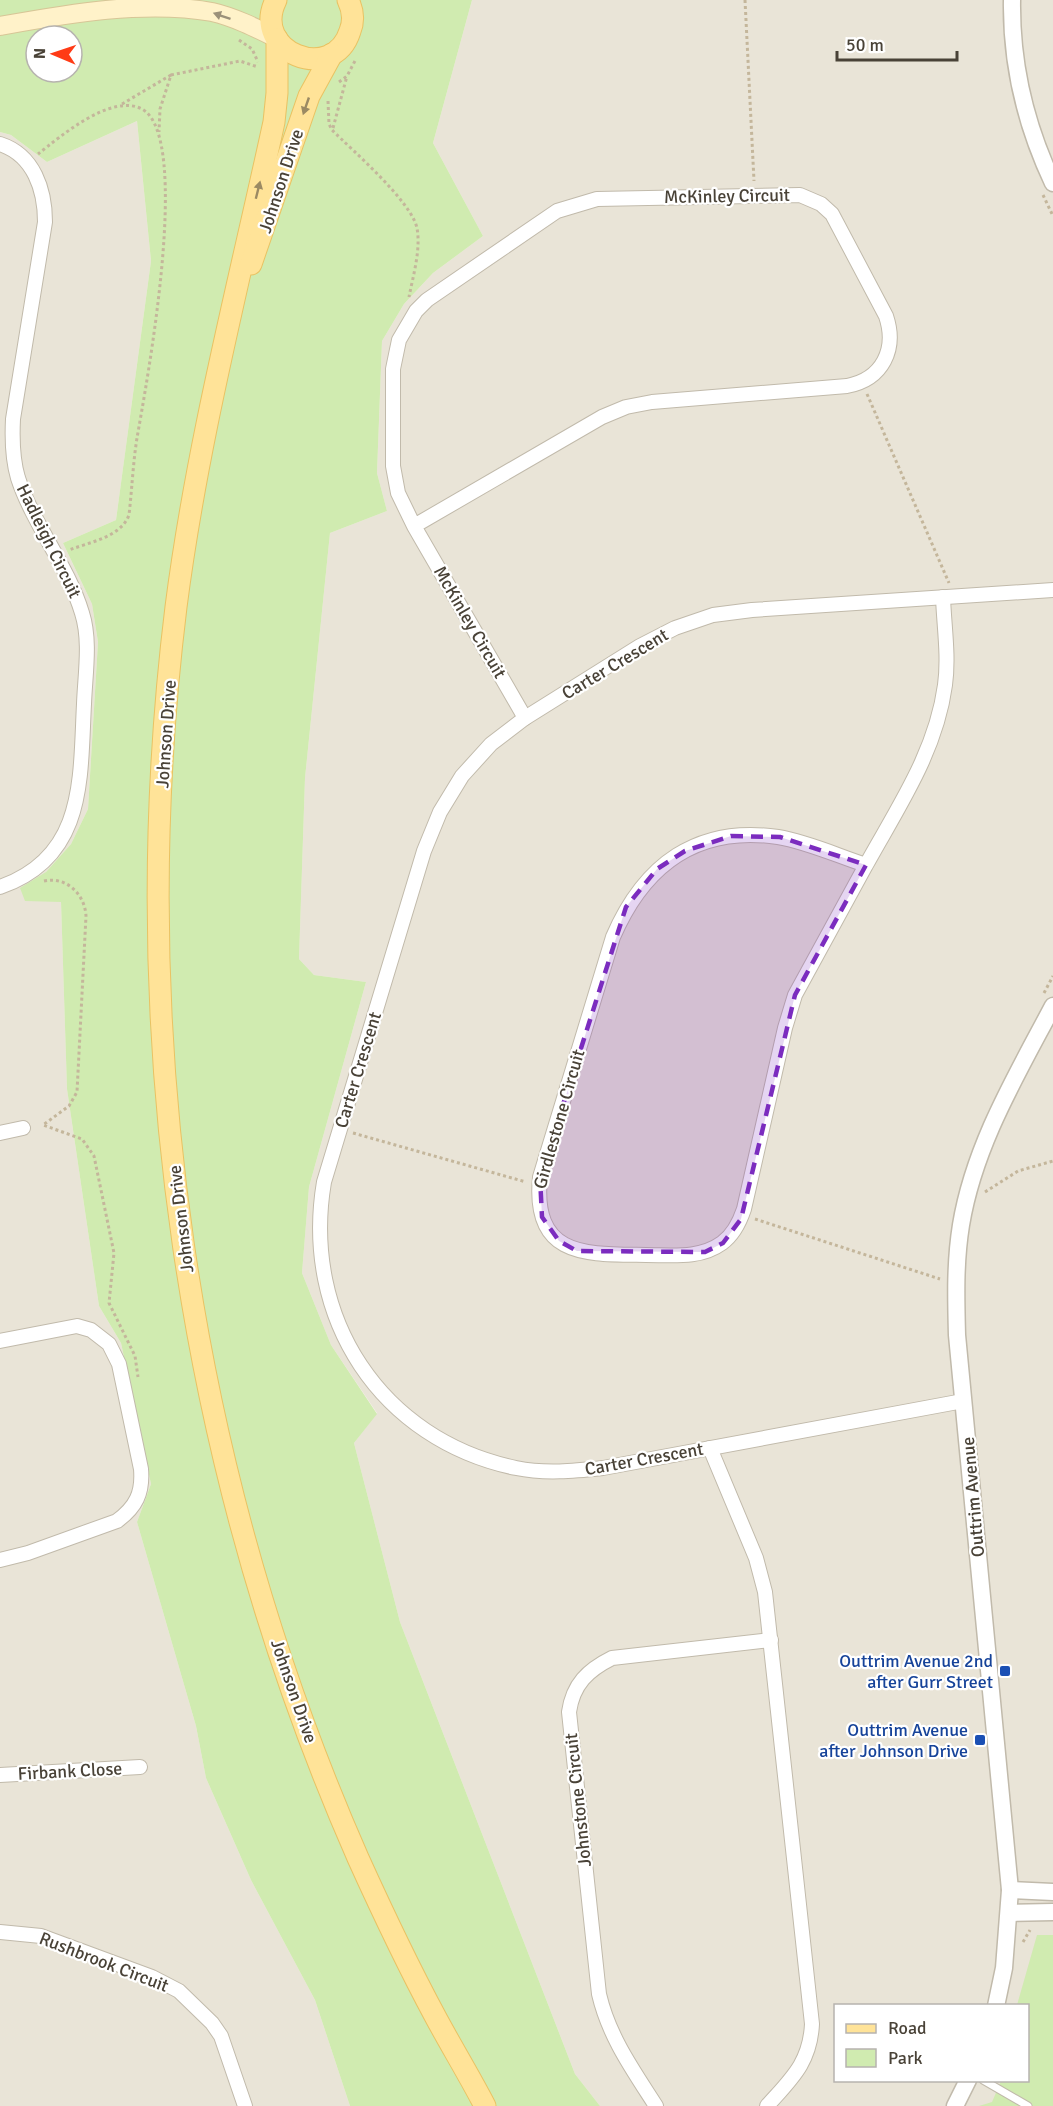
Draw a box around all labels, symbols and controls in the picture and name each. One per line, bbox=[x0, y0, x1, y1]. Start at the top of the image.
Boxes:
one-way arrow bbox=[213, 10, 231, 20]
north arrow bbox=[24, 24, 84, 84]
scale bar bbox=[837, 24, 957, 62]
text: 50 m bbox=[846, 34, 884, 56]
text: N bbox=[30, 48, 50, 59]
one-way arrow bbox=[300, 97, 310, 115]
street label: Johnson Drive bbox=[254, 126, 308, 236]
one-way arrow bbox=[254, 181, 264, 200]
street label: McKinley Circuit bbox=[664, 184, 790, 208]
street label: Hadleigh Circuit bbox=[12, 480, 86, 602]
street label: McKinley Circuit bbox=[429, 562, 511, 682]
street label: Carter Crescent bbox=[558, 624, 672, 704]
street label: Johnson Drive bbox=[151, 679, 181, 789]
street label: Carter Crescent bbox=[330, 1009, 386, 1131]
street label: Girdlestone Circuit bbox=[529, 1047, 589, 1191]
street label: Johnson Drive bbox=[163, 1164, 199, 1274]
street label: Outtrim Avenue bbox=[957, 1436, 989, 1558]
street label: Carter Crescent bbox=[583, 1438, 705, 1480]
street label: Johnson Drive bbox=[266, 1636, 322, 1746]
place label: Outtrim Avenue 2nd after Gurr Street bbox=[839, 1650, 993, 1693]
marker: Outtrim Avenue 2nd after Gurr Street bbox=[998, 1664, 1012, 1678]
place label: Outtrim Avenue after Johnson Drive bbox=[819, 1719, 968, 1762]
street label: Johnstone Circuit bbox=[560, 1732, 596, 1868]
marker: Outtrim Avenue after Johnson Drive bbox=[973, 1733, 987, 1747]
street label: Firbank Close bbox=[17, 1757, 123, 1785]
street label: Rushbrook Circuit bbox=[36, 1927, 172, 1997]
legend bbox=[834, 2004, 1029, 2082]
text: Road bbox=[888, 2017, 927, 2039]
text: Park bbox=[888, 2047, 923, 2069]

